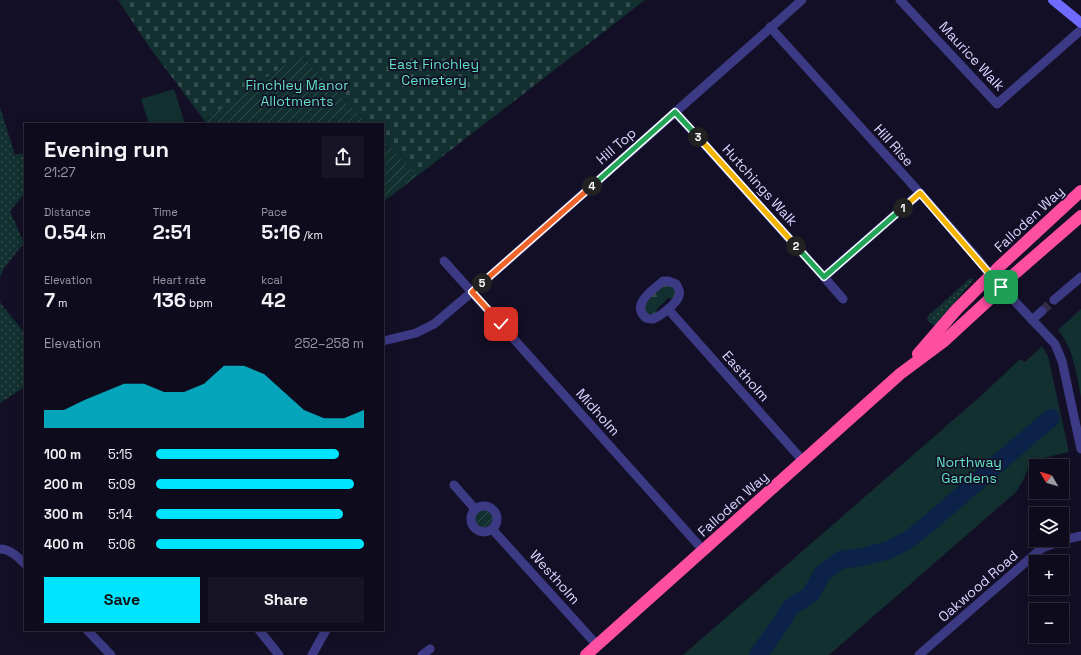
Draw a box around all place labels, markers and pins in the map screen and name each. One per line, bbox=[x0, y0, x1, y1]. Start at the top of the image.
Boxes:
pin: 3 bbox=[688, 127, 708, 147]
pin: 4 bbox=[582, 176, 602, 196]
pin: 1 bbox=[893, 198, 913, 218]
pin: 2 bbox=[786, 236, 806, 256]
pin bbox=[984, 270, 1018, 304]
pin: 5 bbox=[472, 273, 492, 293]
pin bbox=[484, 307, 518, 341]

